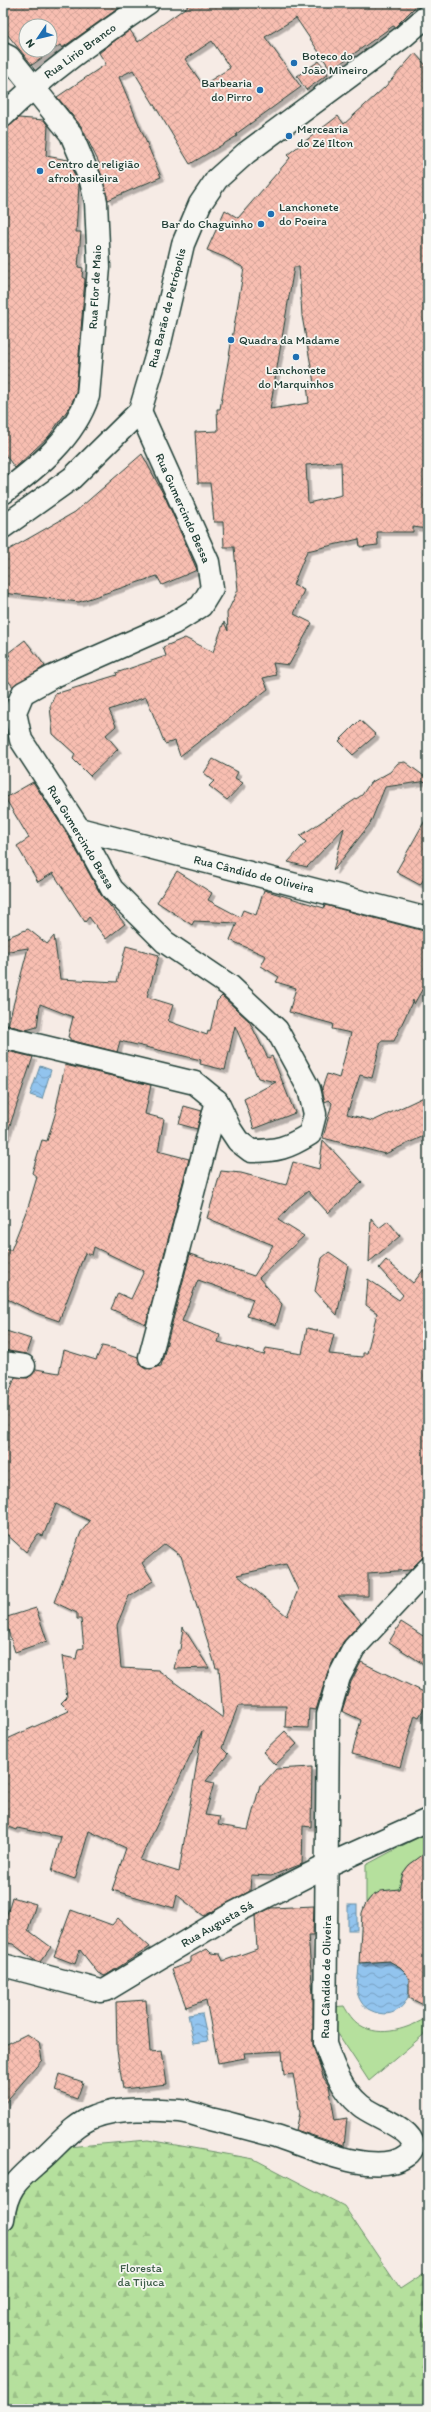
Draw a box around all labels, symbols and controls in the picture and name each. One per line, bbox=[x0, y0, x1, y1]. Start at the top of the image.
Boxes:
north arrow bbox=[18, 18, 58, 58]
street label: Rua Lirio Branco bbox=[41, 20, 119, 82]
text: N bbox=[23, 37, 38, 50]
place label: Boteco do João Mineiro bbox=[302, 49, 368, 77]
marker: Boteco do João Mineiro bbox=[289, 58, 299, 68]
place label: Barbearia do Pirro bbox=[201, 76, 252, 104]
marker: Barbearia do Pirro bbox=[255, 85, 265, 95]
place label: Mercearia do Zé Ilton bbox=[297, 122, 353, 150]
marker: Mercearia do Zé Ilton bbox=[284, 131, 294, 141]
place label: Centro de religião afrobrasileira bbox=[48, 157, 140, 185]
marker: Centro de religião afrobrasileira bbox=[35, 166, 45, 176]
place label: Lanchonete do Poeira bbox=[279, 200, 339, 228]
marker: Lanchonete do Poeira bbox=[266, 209, 276, 219]
place label: Bar do Chaguinho bbox=[161, 217, 253, 231]
marker: Bar do Chaguinho bbox=[256, 219, 266, 229]
street label: Rua Flor de Maio bbox=[86, 244, 104, 330]
street label: Rua Barão de Petrópolis bbox=[145, 247, 189, 369]
place label: Quadra da Madame bbox=[239, 333, 340, 347]
marker: Quadra da Madame bbox=[226, 335, 236, 345]
marker: Lanchonete do Marquinhos bbox=[291, 352, 301, 362]
place label: Lanchonete do Marquinhos bbox=[258, 363, 334, 391]
street label: Rua Gumercindo Bessa bbox=[152, 451, 214, 565]
street label: Rua Gumercindo Bessa bbox=[44, 783, 118, 892]
street label: Rua Cândido de Oliveira bbox=[192, 852, 316, 896]
street label: Rua Augusta Sá bbox=[178, 1897, 256, 1950]
street label: Rua Cândido de Oliveira bbox=[318, 1914, 334, 2039]
park label: Floresta da Tijuca bbox=[118, 2261, 165, 2289]

